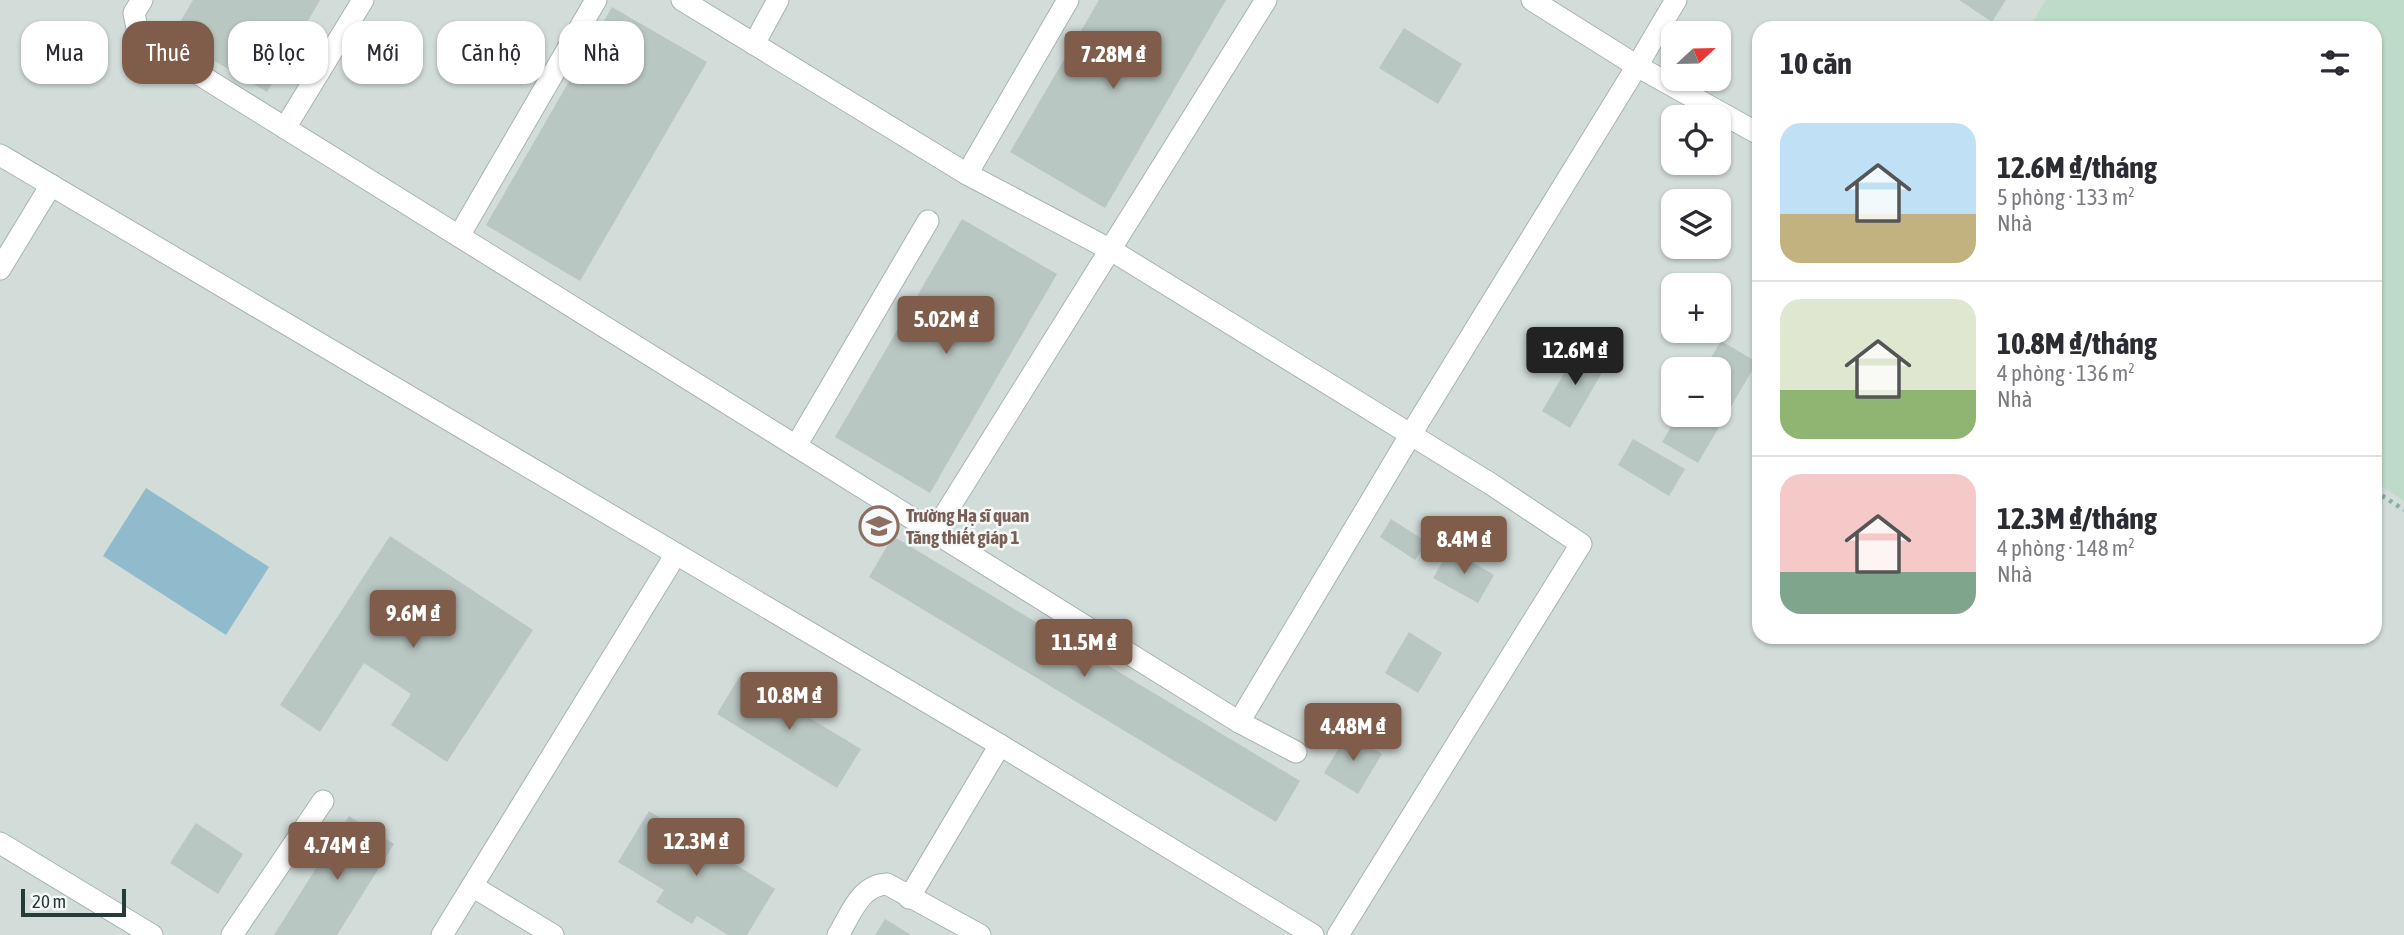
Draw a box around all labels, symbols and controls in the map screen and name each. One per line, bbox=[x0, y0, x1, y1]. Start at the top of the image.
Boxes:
chip: Mua bbox=[21, 21, 108, 84]
chip: Thuê bbox=[122, 21, 214, 84]
chip: Bộ lọc bbox=[228, 21, 328, 84]
chip: Mới bbox=[342, 21, 423, 84]
chip: Căn hộ bbox=[437, 21, 545, 84]
chip: Nhà bbox=[559, 21, 644, 84]
north arrow bbox=[1661, 21, 1731, 91]
map controls bbox=[1661, 21, 1731, 427]
pin: 7.28M ₫ bbox=[1048, 32, 1178, 91]
text: 7.28M ₫ bbox=[1080, 41, 1146, 67]
icon: filters bbox=[2316, 44, 2354, 82]
text: 10 căn bbox=[1780, 46, 1852, 80]
button: locate bbox=[1661, 105, 1731, 175]
text: 12.6M ₫/tháng bbox=[1997, 150, 2157, 184]
icon: home bbox=[1836, 151, 1920, 235]
text: 5 phòng · 133 m² bbox=[1997, 184, 2135, 210]
button: layers bbox=[1661, 189, 1731, 259]
text: Nhà bbox=[1997, 210, 2032, 236]
button: + bbox=[1661, 273, 1731, 343]
pin: 5.02M ₫ bbox=[881, 296, 1011, 356]
text: 5.02M ₫ bbox=[913, 306, 979, 332]
text: 10.8M ₫/tháng bbox=[1997, 326, 2157, 360]
icon: home bbox=[1836, 327, 1920, 411]
pin: 12.6M ₫ bbox=[1510, 328, 1640, 387]
text: 12.6M ₫ bbox=[1542, 337, 1608, 363]
button: − bbox=[1661, 357, 1731, 427]
text: 4 phòng · 136 m² bbox=[1997, 360, 2135, 386]
text: Nhà bbox=[1997, 386, 2032, 412]
text: 12.3M ₫/tháng bbox=[1997, 501, 2157, 535]
icon: home bbox=[1836, 502, 1920, 586]
place label: Trường Hạ sĩ quan Tăng thiết giáp 1 bbox=[906, 504, 1029, 548]
school or university icon: Trường Hạ sĩ quan Tăng thiết giáp 1 bbox=[858, 505, 900, 547]
pin: 8.4M ₫ bbox=[1407, 516, 1521, 576]
text: 8.4M ₫ bbox=[1437, 526, 1491, 552]
text: 4 phòng · 148 m² bbox=[1997, 535, 2135, 561]
text: Nhà bbox=[1997, 561, 2032, 587]
pin: 9.6M ₫ bbox=[356, 590, 470, 650]
text: 9.6M ₫ bbox=[386, 600, 440, 626]
pin: 11.5M ₫ bbox=[1019, 620, 1149, 679]
text: 11.5M ₫ bbox=[1051, 629, 1117, 655]
pin: 10.8M ₫ bbox=[724, 672, 854, 732]
text: 10.8M ₫ bbox=[756, 682, 822, 708]
pin: 4.48M ₫ bbox=[1288, 704, 1418, 763]
text: 4.48M ₫ bbox=[1320, 713, 1386, 739]
pin: 12.3M ₫ bbox=[631, 818, 761, 878]
pin: 4.74M ₫ bbox=[272, 822, 402, 882]
text: 12.3M ₫ bbox=[663, 828, 729, 854]
text: 4.74M ₫ bbox=[304, 832, 370, 858]
scale bar bbox=[21, 886, 126, 918]
text: 20 m bbox=[32, 890, 66, 912]

